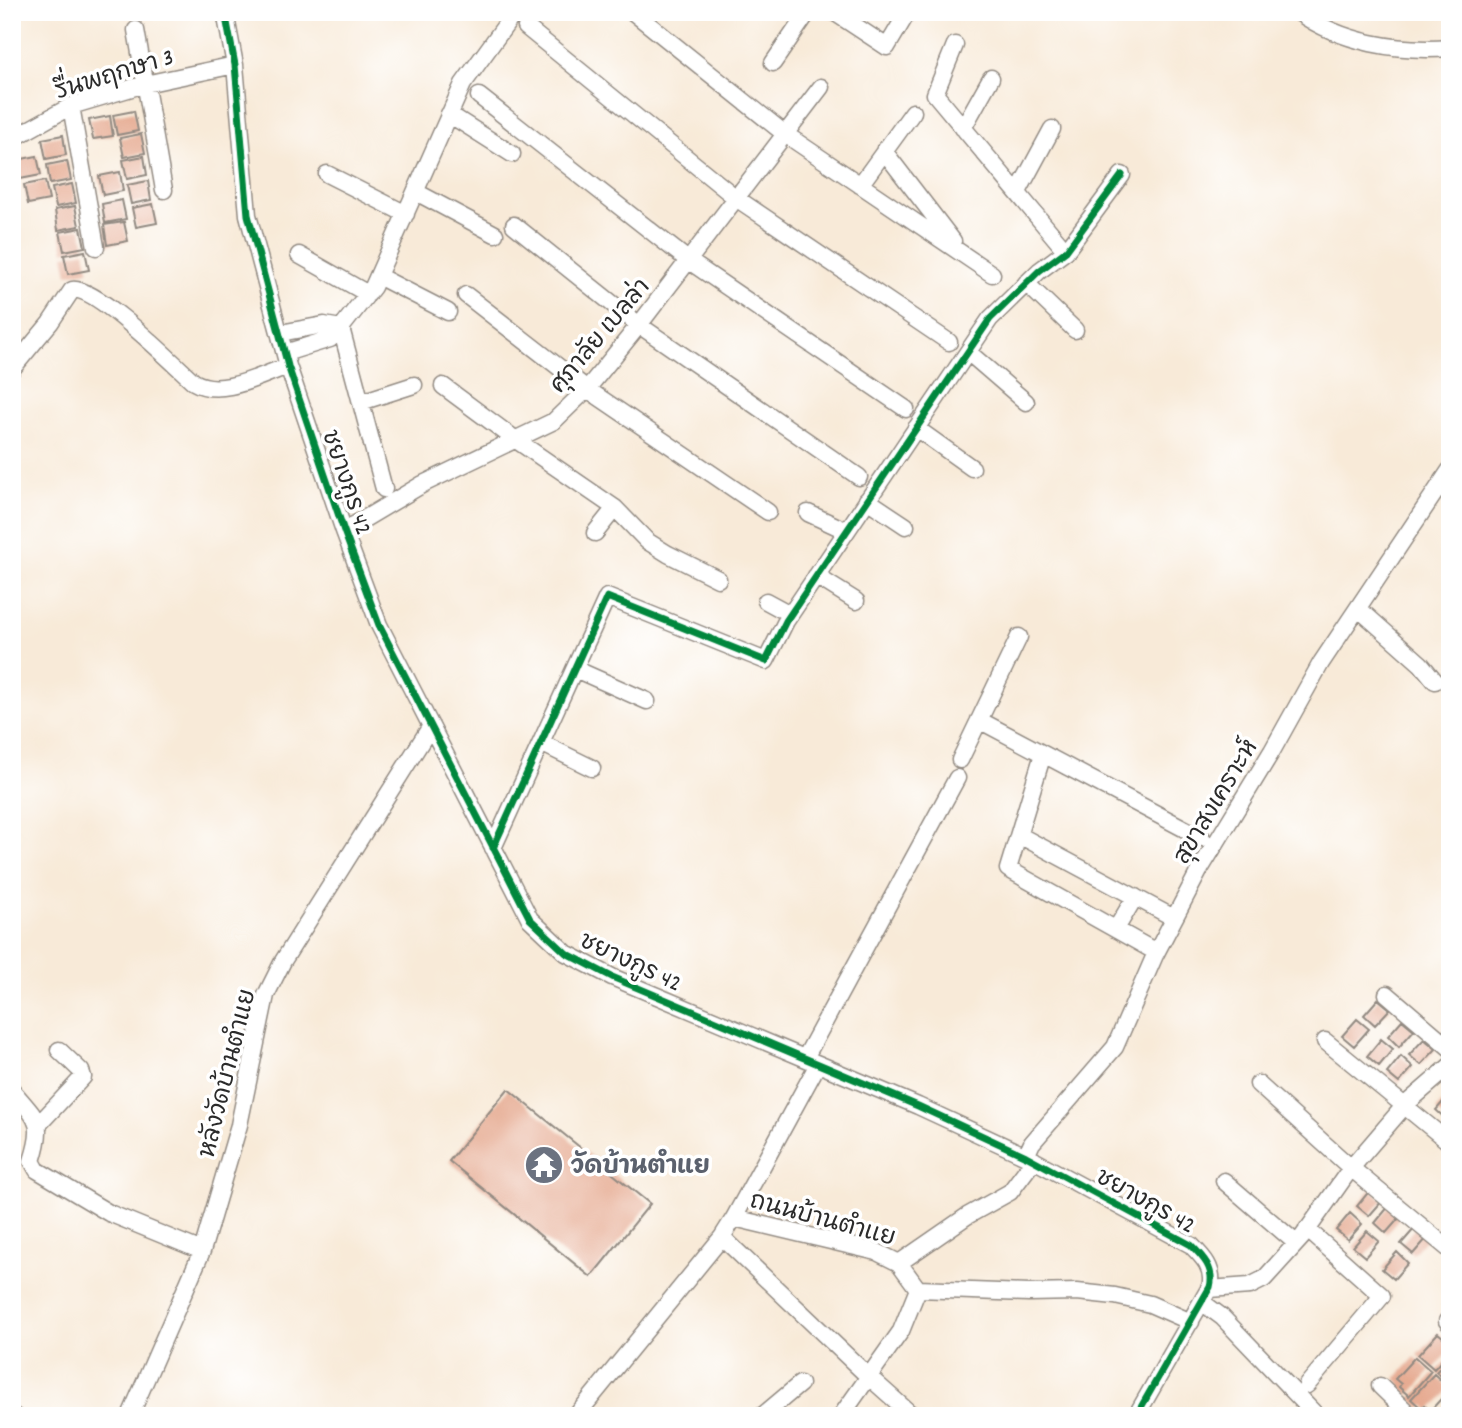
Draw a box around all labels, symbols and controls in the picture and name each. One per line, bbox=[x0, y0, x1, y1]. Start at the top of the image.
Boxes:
street label: รื่นพฤกษา 3 bbox=[49, 34, 179, 110]
street label: ศุภาลัย เบลล่า bbox=[542, 271, 660, 402]
street label: ชยางกูร 42 bbox=[311, 426, 379, 540]
street label: สุขาสงเคราะห์ bbox=[1165, 733, 1268, 872]
street label: ชยางกูร 42 bbox=[573, 925, 687, 1002]
street label: หลังวัดบ้านตำแย bbox=[190, 985, 266, 1162]
temple icon: วัดบ้านตำแย bbox=[523, 1144, 565, 1186]
place label: วัดบ้านตำแย bbox=[571, 1148, 710, 1185]
street label: ชยางกูร 42 bbox=[1088, 1161, 1201, 1244]
street label: ถนนบ้านตำแย bbox=[746, 1183, 899, 1257]

